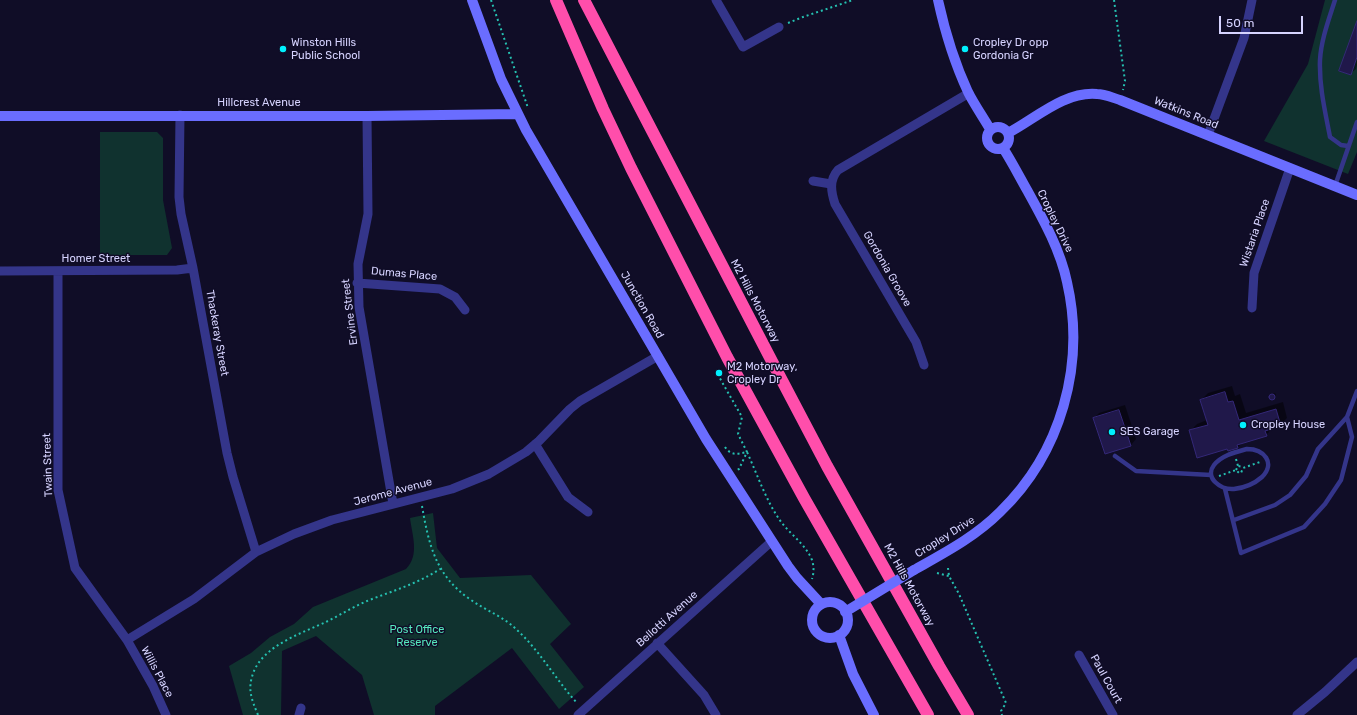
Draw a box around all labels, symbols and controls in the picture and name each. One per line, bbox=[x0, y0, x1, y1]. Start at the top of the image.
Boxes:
scale bar bbox=[1221, 8, 1305, 34]
text: 50 m bbox=[1226, 16, 1254, 30]
place label: Winston Hills Public School bbox=[291, 36, 360, 62]
place label: Cropley Dr opp Gordonia Gr bbox=[973, 36, 1049, 62]
marker: Winston Hills Public School bbox=[278, 44, 288, 54]
marker: Cropley Dr opp Gordonia Gr bbox=[960, 44, 970, 54]
street label: Watkins Road bbox=[1152, 94, 1220, 132]
street label: Hillcrest Avenue bbox=[217, 96, 301, 110]
street label: Cropley Drive bbox=[1034, 187, 1076, 255]
street label: Wistaria Place bbox=[1237, 197, 1273, 269]
street label: Gordonia Groove bbox=[860, 229, 914, 309]
street label: Homer Street bbox=[62, 252, 130, 266]
street label: M2 Hills Motorway bbox=[727, 257, 783, 345]
street label: Dumas Place bbox=[370, 265, 438, 283]
street label: Junction Road bbox=[618, 269, 666, 341]
street label: Ervine Street bbox=[339, 278, 361, 346]
street label: Thackeray Street bbox=[203, 289, 231, 377]
place label: M2 Motorway, Cropley Dr bbox=[727, 360, 797, 386]
marker: M2 Motorway, Cropley Dr bbox=[714, 368, 724, 378]
place label: Cropley House bbox=[1251, 418, 1325, 432]
marker: Cropley House bbox=[1238, 420, 1248, 430]
place label: SES Garage bbox=[1120, 425, 1179, 439]
marker: SES Garage bbox=[1107, 427, 1117, 437]
street label: Twain Street bbox=[40, 433, 56, 497]
street label: Jerome Avenue bbox=[352, 475, 434, 509]
street label: Cropley Drive bbox=[913, 513, 977, 561]
street label: M2 Hills Motorway bbox=[881, 541, 937, 629]
street label: Bellotti Avenue bbox=[634, 588, 700, 650]
park label: Post Office Reserve bbox=[390, 623, 444, 649]
street label: Willis Place bbox=[138, 644, 176, 700]
street label: Paul Court bbox=[1087, 652, 1125, 706]

